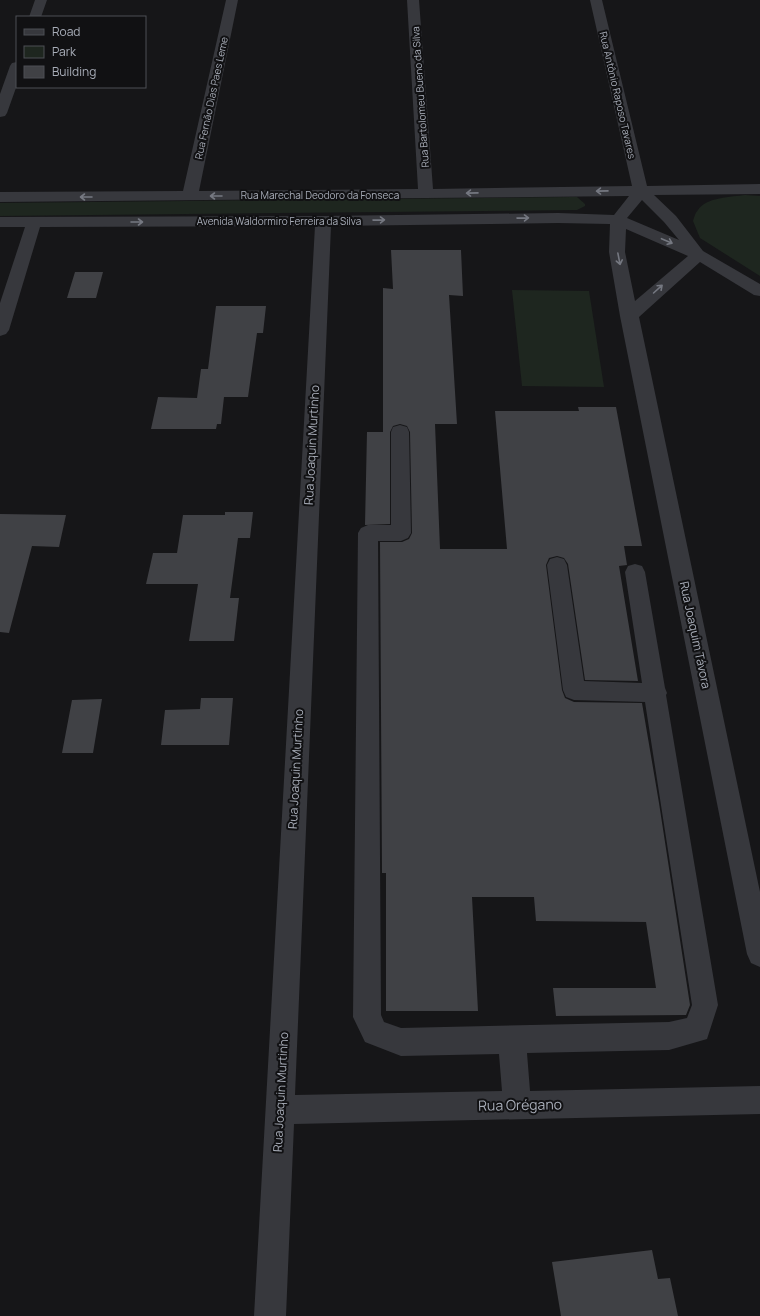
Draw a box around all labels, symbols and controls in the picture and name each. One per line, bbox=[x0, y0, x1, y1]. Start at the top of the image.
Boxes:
legend bbox=[16, 16, 146, 88]
text: Road bbox=[52, 23, 80, 40]
street label: Rua Bartolomeu Bueno da Silva bbox=[408, 26, 432, 168]
street label: Rua Antônio Raposo Tavares bbox=[597, 30, 639, 160]
street label: Rua Fernão Dias Paes Leme bbox=[191, 35, 231, 161]
text: Park bbox=[52, 43, 77, 60]
text: Building bbox=[52, 63, 96, 80]
one-way arrow bbox=[596, 187, 609, 195]
street label: Rua Marechal Deodoro da Fonseca bbox=[241, 188, 399, 202]
one-way arrow bbox=[466, 189, 479, 197]
one-way arrow bbox=[210, 192, 223, 200]
one-way arrow bbox=[80, 193, 93, 201]
street label: Avenida Waldormiro Ferreira da Silva bbox=[197, 214, 361, 228]
one-way arrow bbox=[516, 214, 529, 222]
one-way arrow bbox=[372, 216, 385, 224]
one-way arrow bbox=[130, 218, 143, 226]
one-way arrow bbox=[660, 237, 672, 245]
one-way arrow bbox=[615, 252, 623, 265]
one-way arrow bbox=[653, 285, 663, 294]
street label: Rua Joaquin Murtinho bbox=[300, 385, 323, 505]
street label: Rua Joaquim Távora bbox=[676, 580, 715, 690]
street label: Rua Joaquin Murtinho bbox=[284, 709, 307, 829]
street label: Rua Joaquin Murtinho bbox=[269, 1032, 292, 1152]
street label: Rua Orégano bbox=[478, 1094, 562, 1115]

